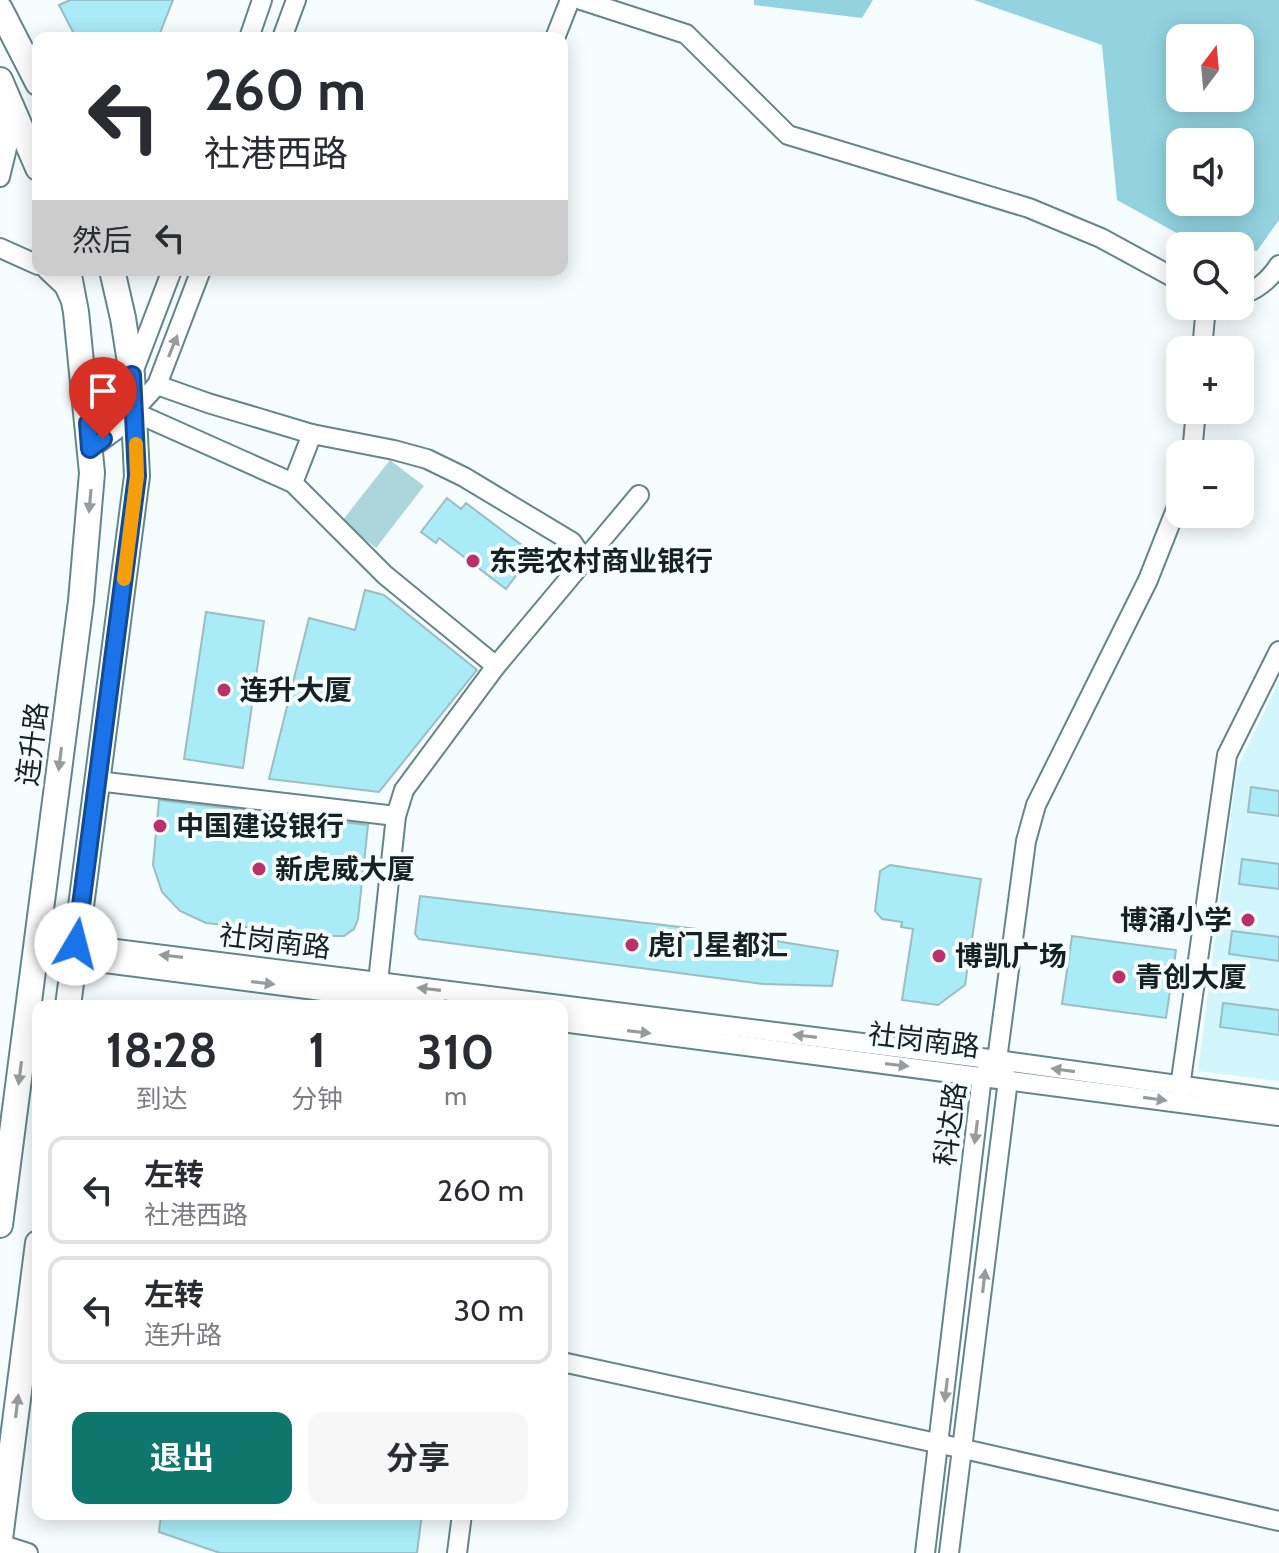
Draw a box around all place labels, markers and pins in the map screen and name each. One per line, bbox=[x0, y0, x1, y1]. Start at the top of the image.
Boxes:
pin bbox=[69, 357, 137, 439]
place label: 东莞农村商业银行 bbox=[489, 544, 713, 578]
marker: 东莞农村商业银行 bbox=[464, 552, 482, 570]
place label: 连升大厦 bbox=[240, 673, 352, 707]
marker: 连升大厦 bbox=[215, 681, 233, 699]
place label: 中国建设银行 bbox=[176, 809, 344, 843]
marker: 中国建设银行 bbox=[151, 817, 169, 835]
place label: 新虎威大厦 bbox=[275, 852, 415, 886]
marker: 新虎威大厦 bbox=[250, 860, 268, 878]
place label: 博涌小学 bbox=[1120, 903, 1232, 937]
marker: 博涌小学 bbox=[1239, 911, 1257, 929]
place label: 虎门星都汇 bbox=[648, 928, 788, 962]
marker: 虎门星都汇 bbox=[623, 936, 641, 954]
place label: 博凯广场 bbox=[955, 939, 1067, 973]
marker: 博凯广场 bbox=[930, 947, 948, 965]
place label: 青创大厦 bbox=[1135, 960, 1247, 994]
marker: 青创大厦 bbox=[1110, 968, 1128, 986]

